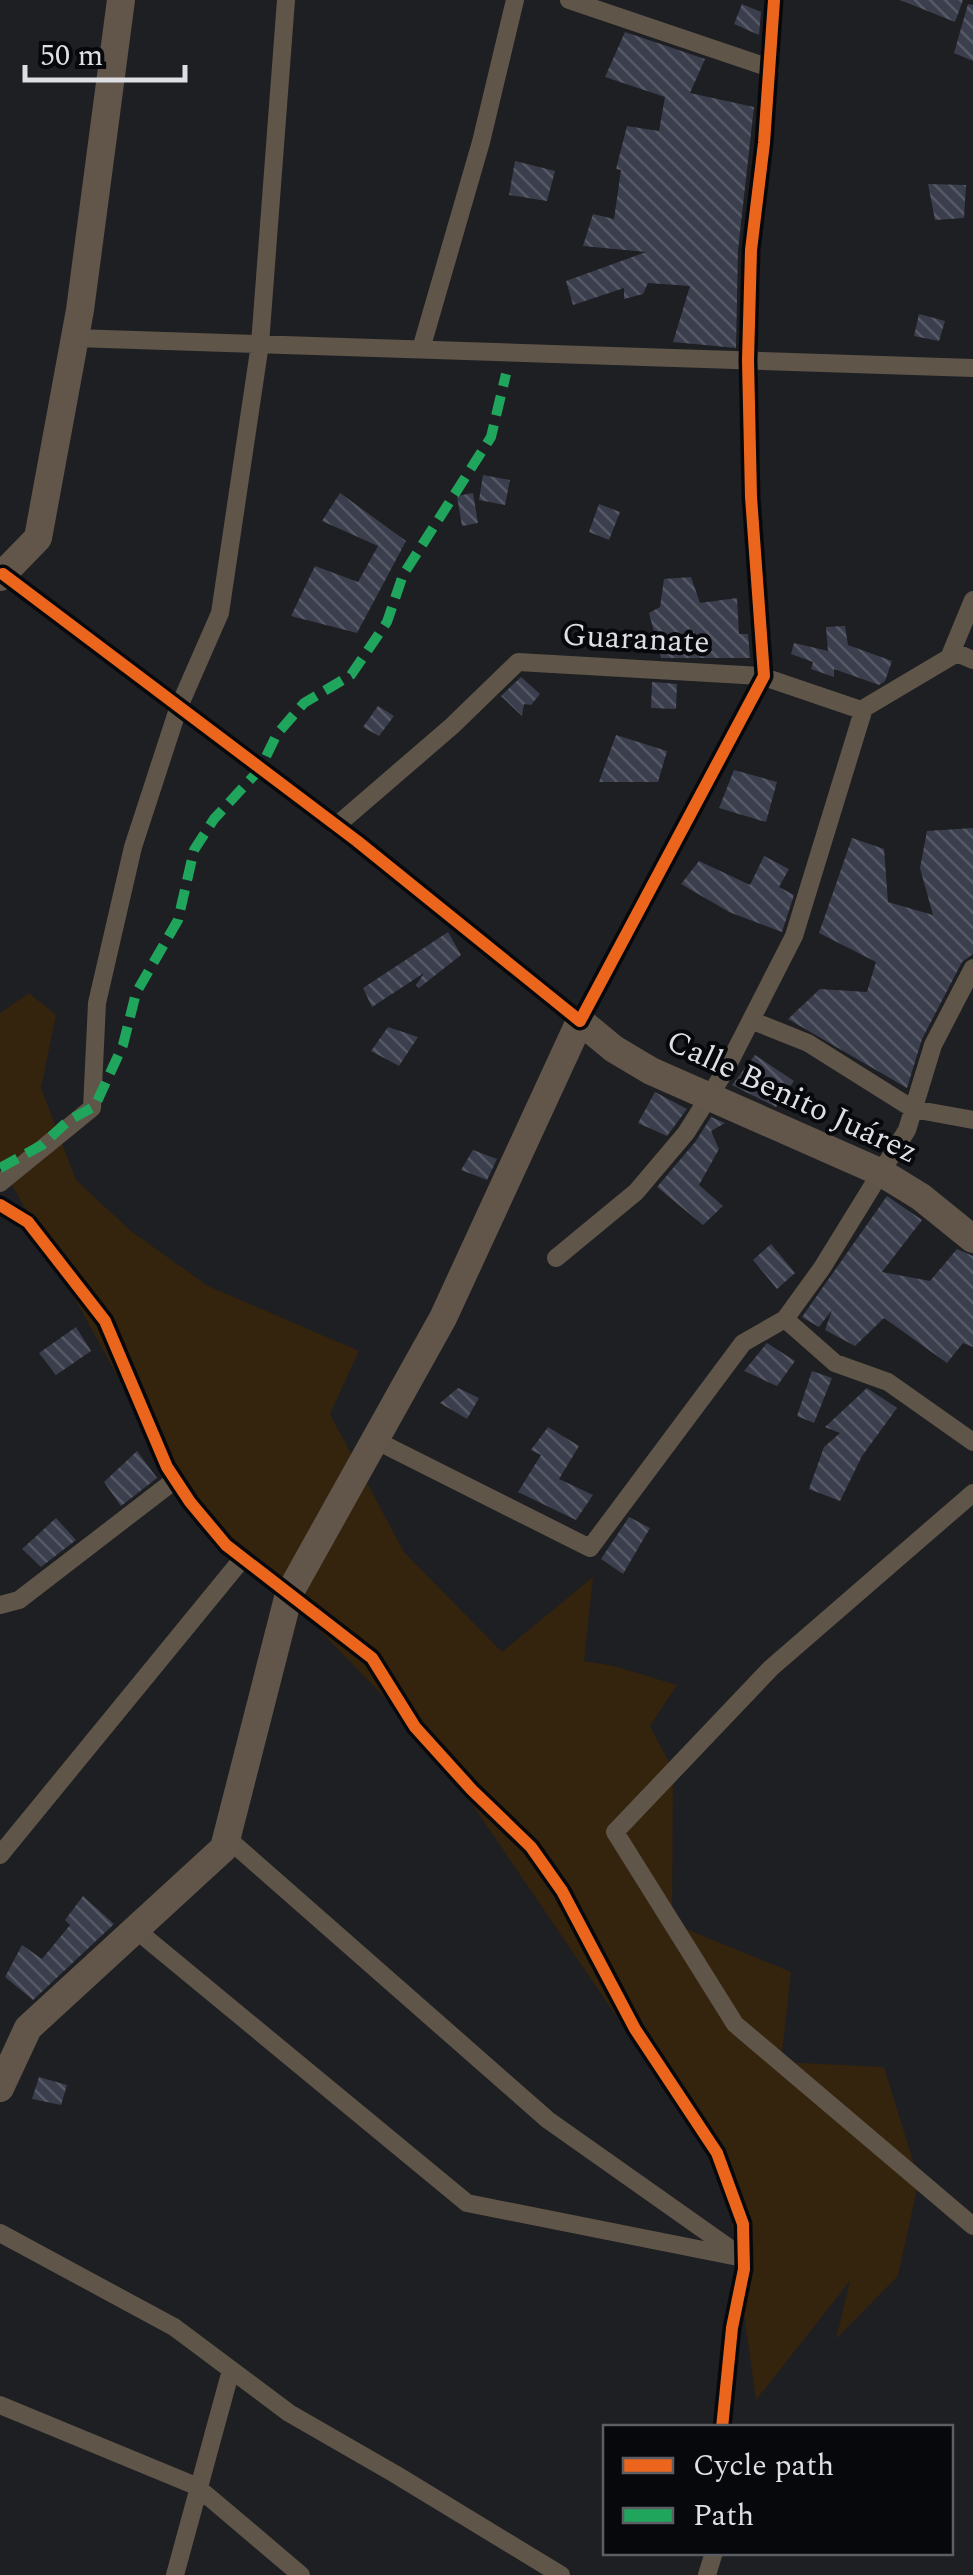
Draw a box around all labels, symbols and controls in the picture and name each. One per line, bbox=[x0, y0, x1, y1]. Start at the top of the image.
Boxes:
scale bar bbox=[25, 20, 185, 82]
text: 50 m bbox=[40, 33, 103, 79]
street label: Guaranate bbox=[561, 611, 711, 667]
street label: Calle Benito Juárez bbox=[658, 1017, 926, 1177]
legend bbox=[603, 2425, 953, 2555]
text: Cycle path bbox=[693, 2443, 834, 2489]
text: Path bbox=[693, 2493, 754, 2539]

